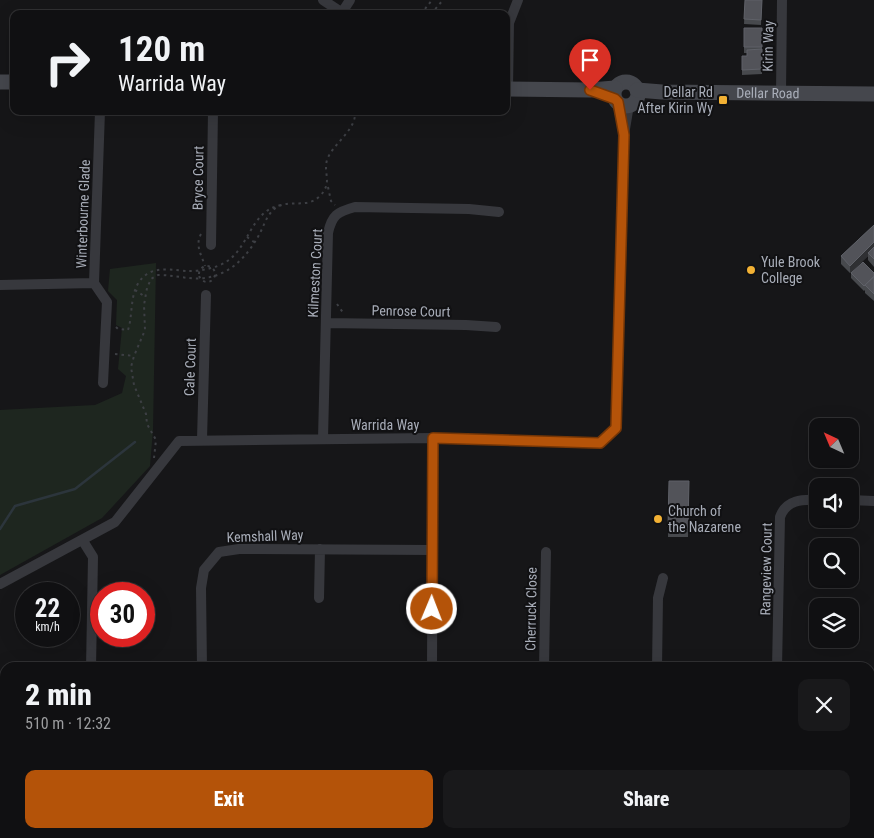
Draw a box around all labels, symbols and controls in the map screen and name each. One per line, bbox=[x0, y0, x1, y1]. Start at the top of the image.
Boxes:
street label: Kirin Way bbox=[760, 20, 776, 72]
text: 120 m bbox=[118, 29, 205, 70]
icon: right bbox=[35, 30, 100, 95]
pin bbox=[569, 39, 611, 90]
icon: arrive bbox=[576, 46, 604, 74]
text: Warrida Way bbox=[118, 71, 226, 96]
place label: Dellar Rd After Kirin Wy bbox=[637, 84, 713, 116]
street label: Dellar Road bbox=[736, 85, 800, 101]
marker: Dellar Rd After Kirin Wy bbox=[717, 94, 729, 106]
street label: Bryce Court bbox=[189, 146, 207, 210]
street label: Winterbourne Glade bbox=[73, 159, 93, 269]
street label: Kilmeston Court bbox=[305, 228, 325, 318]
place label: Yule Brook College bbox=[761, 254, 821, 286]
marker: Yule Brook College bbox=[745, 264, 757, 276]
street label: Penrose Court bbox=[371, 302, 451, 320]
street label: Cale Court bbox=[181, 338, 199, 396]
street label: Warrida Way bbox=[351, 417, 419, 433]
north arrow bbox=[809, 418, 859, 468]
map controls bbox=[809, 418, 859, 648]
button: sound bbox=[809, 478, 859, 528]
place label: Church of the Nazarene bbox=[668, 503, 741, 535]
marker: Church of the Nazarene bbox=[652, 513, 664, 525]
street label: Rangeview Court bbox=[757, 522, 775, 616]
street label: Kemshall Way bbox=[226, 527, 304, 545]
button: search bbox=[809, 538, 859, 588]
street label: Cherruck Close bbox=[522, 567, 540, 651]
speed limit sign: 30 bbox=[90, 582, 155, 647]
position arrow bbox=[405, 582, 457, 634]
text: 22 bbox=[35, 594, 60, 623]
button: layers bbox=[809, 598, 859, 648]
text: km/h bbox=[35, 620, 60, 634]
text: 2 min bbox=[25, 677, 92, 712]
button: close bbox=[798, 679, 850, 731]
text: 510 m · 12:32 bbox=[25, 714, 111, 733]
button: Exit bbox=[25, 770, 433, 828]
button: Share bbox=[443, 770, 850, 828]

